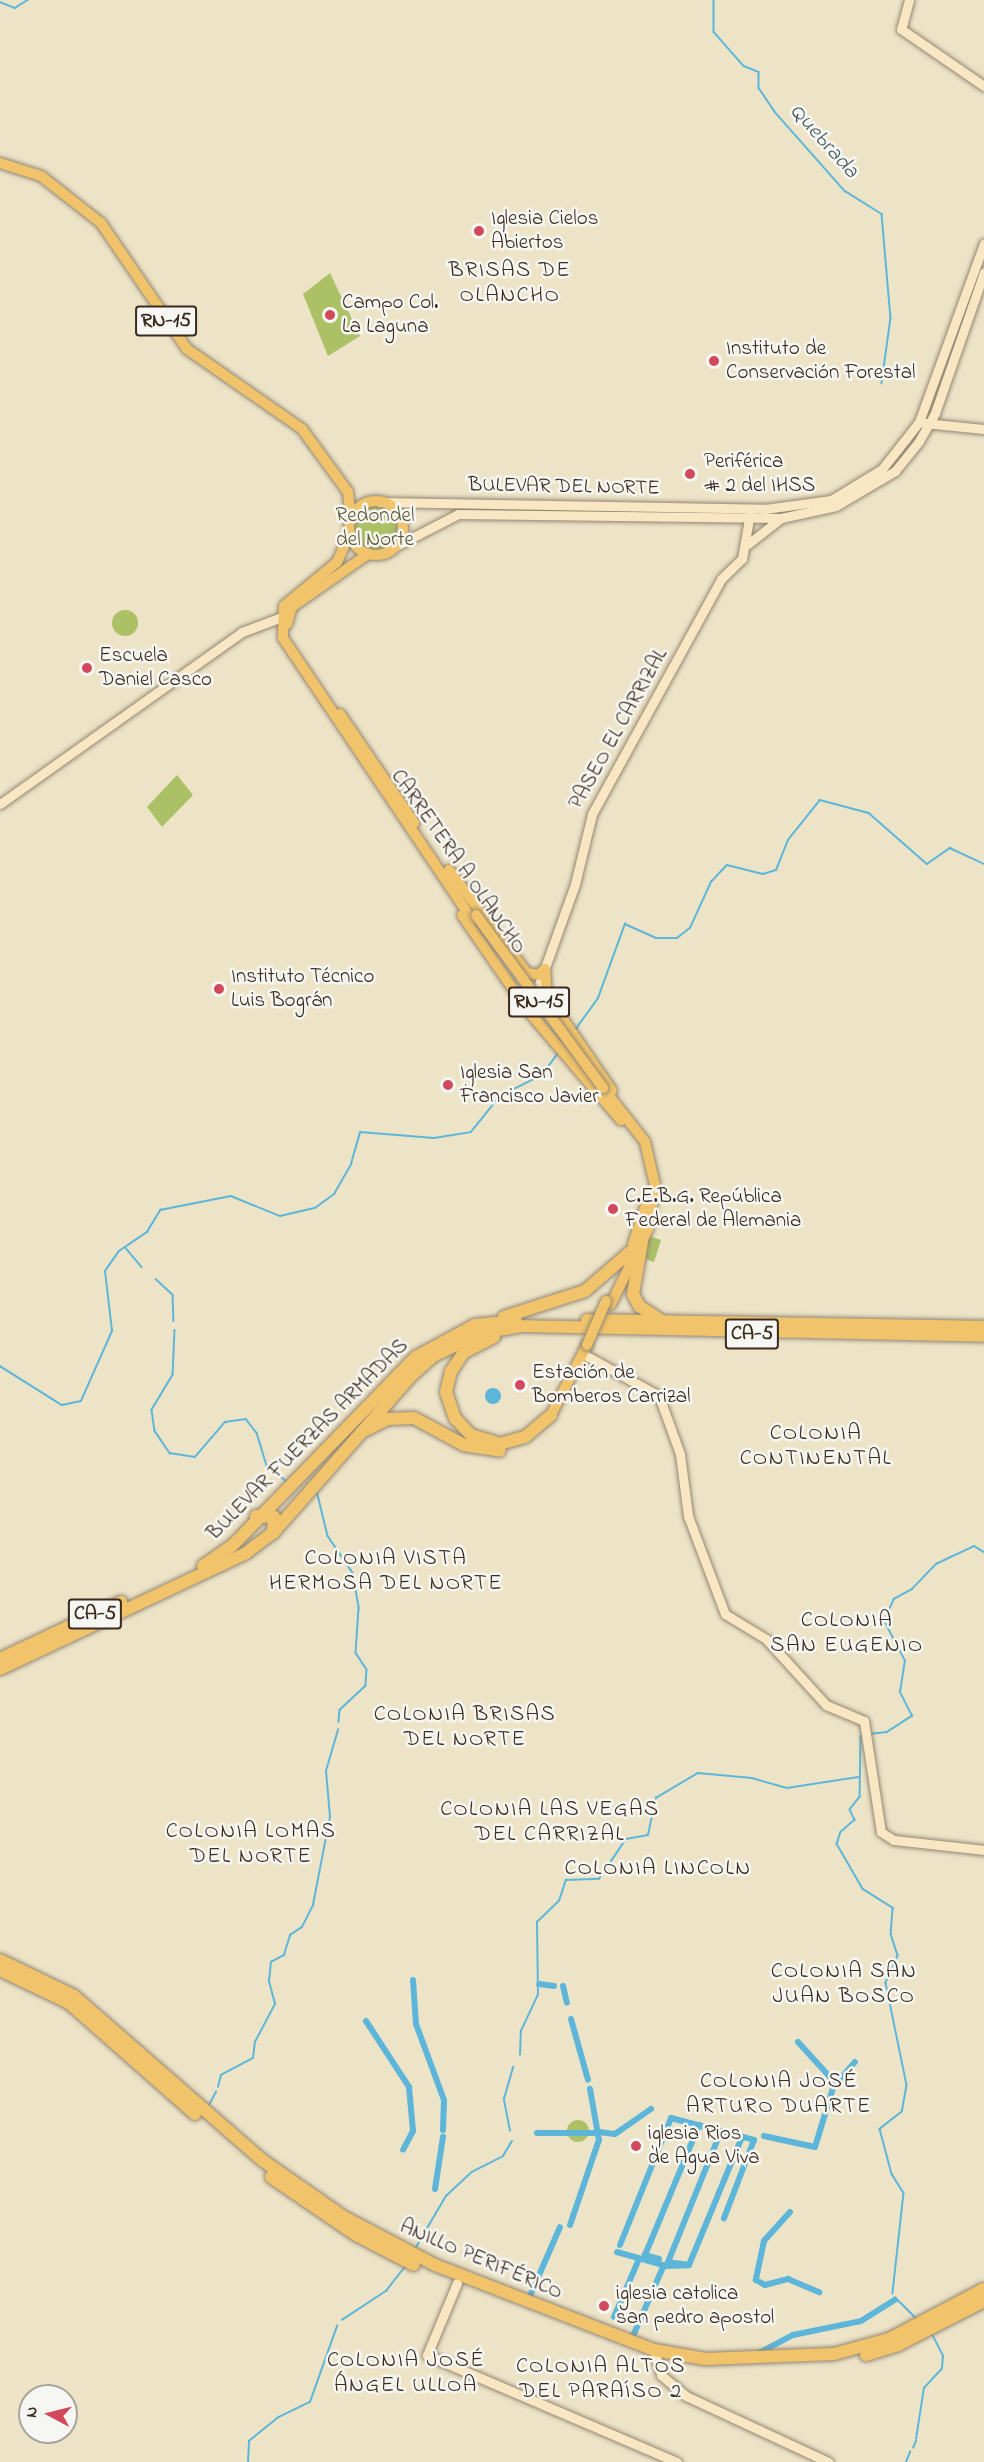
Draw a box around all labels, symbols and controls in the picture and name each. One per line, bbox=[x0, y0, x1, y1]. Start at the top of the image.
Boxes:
water label: Quebrada bbox=[783, 99, 863, 185]
place label: Iglesia Cielos Abiertos bbox=[491, 206, 598, 256]
marker: Iglesia Cielos Abiertos bbox=[472, 224, 486, 238]
district label: BRISAS DE OLANCHO bbox=[449, 258, 571, 310]
place label: Campo Col. La Laguna bbox=[342, 290, 438, 340]
road number: RN-15 bbox=[134, 304, 198, 338]
marker: Campo Col. La Laguna bbox=[323, 308, 337, 322]
place label: Instituto de Conservación Forestal bbox=[726, 336, 916, 386]
marker: Instituto de Conservación Forestal bbox=[707, 354, 721, 368]
place label: Periférica # 2 del IHSS bbox=[704, 449, 815, 499]
marker: Periférica # 2 del IHSS bbox=[681, 465, 699, 483]
street label: BULEVAR DEL NORTE bbox=[468, 473, 660, 501]
park label: Redondel del Norte bbox=[336, 503, 414, 553]
place label: Escuela Daniel Casco bbox=[99, 643, 212, 693]
street label: PASEO EL CARRIZAL bbox=[564, 644, 674, 814]
marker: Escuela Daniel Casco bbox=[80, 661, 94, 675]
street label: CARRETERA A OLANCHO bbox=[385, 765, 531, 959]
place label: Instituto Técnico Luis Bográn bbox=[231, 964, 374, 1014]
marker: Instituto Técnico Luis Bográn bbox=[212, 982, 226, 996]
road number: RN-15 bbox=[508, 985, 570, 1019]
place label: Iglesia San Francisco Javier bbox=[460, 1060, 599, 1110]
marker: Iglesia San Francisco Javier bbox=[441, 1078, 455, 1092]
place label: C.E.B.G. República Federal de Alemania bbox=[625, 1184, 801, 1234]
marker: C.E.B.G. República Federal de Alemania bbox=[606, 1202, 620, 1216]
road number: CA-5 bbox=[724, 1317, 780, 1351]
street label: BULEVAR FUERZAS ARMADAS bbox=[202, 1334, 414, 1546]
place label: Estación de Bomberos Carrizal bbox=[532, 1360, 691, 1410]
marker: Estación de Bomberos Carrizal bbox=[513, 1378, 527, 1392]
district label: COLONIA CONTINENTAL bbox=[740, 1421, 892, 1472]
district label: COLONIA VISTA HERMOSA DEL NORTE bbox=[269, 1546, 503, 1598]
road number: CA-5 bbox=[66, 1597, 124, 1631]
district label: COLONIA SAN EUGENIO bbox=[770, 1608, 924, 1660]
district label: COLONIA BRISAS DEL NORTE bbox=[374, 1702, 556, 1754]
district label: COLONIA LAS VEGAS DEL CARRIZAL bbox=[440, 1797, 660, 1849]
district label: COLONIA LOMAS DEL NORTE bbox=[166, 1819, 336, 1870]
district label: COLONIA LINCOLN bbox=[564, 1857, 752, 1883]
district label: COLONIA SAN JUAN BOSCO bbox=[771, 1959, 917, 2011]
district label: COLONIA JOSÉ ARTURO DUARTE bbox=[686, 2069, 872, 2120]
place label: iglesia Rios de Agua Viva bbox=[648, 2121, 760, 2171]
marker: iglesia Rios de Agua Viva bbox=[629, 2139, 643, 2153]
street label: ANILLO PERIFÉRICO bbox=[396, 2214, 566, 2306]
place label: iglesia catolica san pedro apostol bbox=[616, 2281, 774, 2331]
marker: iglesia catolica san pedro apostol bbox=[597, 2299, 611, 2313]
district label: COLONIA JOSÉ ÁNGEL ULLOA bbox=[327, 2348, 485, 2400]
district label: COLONIA ALTOS DEL PARAÍSO 2 bbox=[516, 2354, 686, 2406]
north arrow bbox=[18, 2384, 78, 2444]
text: N bbox=[20, 2405, 45, 2419]

